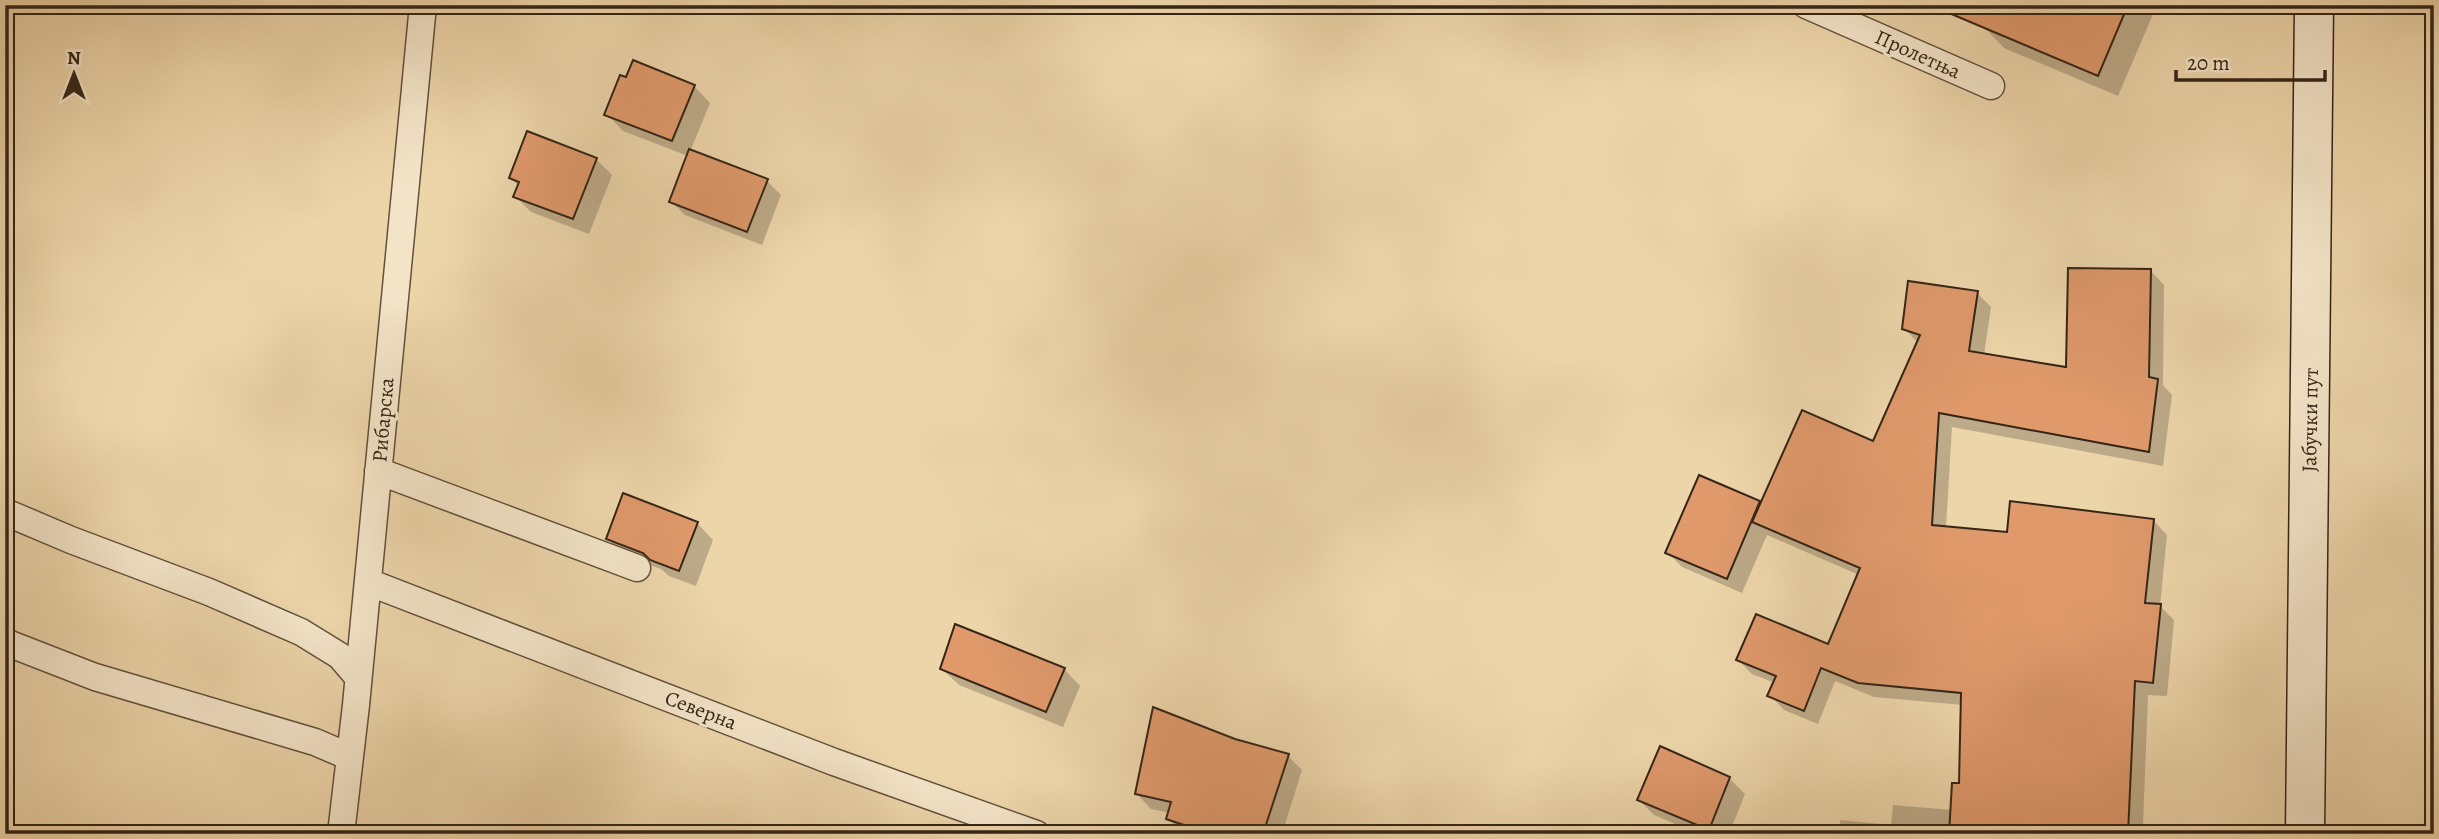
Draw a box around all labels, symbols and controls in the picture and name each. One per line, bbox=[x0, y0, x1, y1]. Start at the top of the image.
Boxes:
street label: Пролетња bbox=[1871, 23, 1966, 85]
north arrow bbox=[38, 38, 108, 108]
scale bar bbox=[2176, 38, 2325, 82]
text: N bbox=[67, 45, 81, 71]
text: 20 m bbox=[2187, 49, 2230, 77]
street label: Јабучки пут bbox=[2295, 368, 2325, 472]
street label: Рибарска bbox=[365, 376, 401, 463]
street label: Северна bbox=[661, 684, 741, 737]

